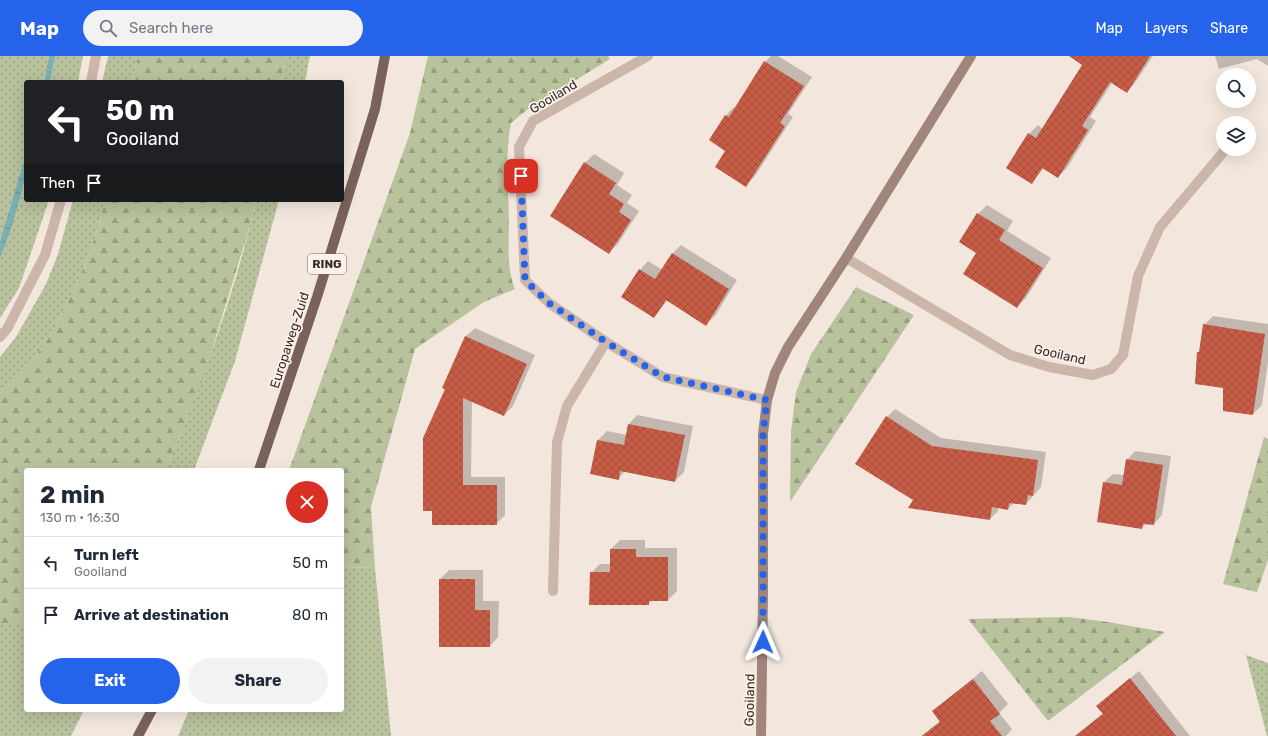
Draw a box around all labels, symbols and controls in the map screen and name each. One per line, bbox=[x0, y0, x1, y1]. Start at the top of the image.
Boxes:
search box bbox=[83, 10, 363, 46]
text: Map bbox=[20, 17, 59, 40]
icon: search bbox=[97, 17, 119, 39]
text: Search here bbox=[129, 19, 213, 37]
text: Map bbox=[1096, 20, 1123, 37]
text: Layers bbox=[1145, 20, 1188, 37]
text: Share bbox=[1210, 20, 1248, 37]
map controls bbox=[1216, 68, 1256, 156]
button: search bbox=[1216, 68, 1256, 108]
street label: Gooiland bbox=[527, 76, 580, 116]
text: 50 m bbox=[106, 94, 175, 127]
icon: left bbox=[40, 96, 92, 148]
button: layers bbox=[1216, 116, 1256, 156]
text: Gooiland bbox=[106, 128, 179, 150]
pin bbox=[504, 159, 538, 193]
icon: arrive bbox=[510, 165, 532, 187]
icon: arrive bbox=[83, 172, 105, 194]
text: Then bbox=[40, 174, 75, 192]
road number: RING bbox=[308, 254, 346, 274]
street label: Europaweg-Zuid bbox=[267, 290, 313, 390]
street label: Gooiland bbox=[1032, 341, 1087, 368]
text: 2 min bbox=[40, 481, 105, 509]
button: close bbox=[286, 481, 328, 523]
text: 130 m · 16:30 bbox=[40, 510, 120, 525]
text: Turn left bbox=[74, 546, 139, 564]
icon: left bbox=[40, 552, 62, 574]
text: 50 m bbox=[293, 554, 328, 572]
text: Gooiland bbox=[74, 564, 127, 579]
icon: arrive bbox=[40, 604, 62, 626]
text: Arrive at destination bbox=[74, 606, 229, 624]
text: 80 m bbox=[292, 606, 328, 624]
position arrow bbox=[742, 621, 784, 663]
button: Exit bbox=[40, 658, 180, 704]
button: Share bbox=[188, 658, 328, 704]
street label: Gooiland bbox=[742, 673, 757, 727]

